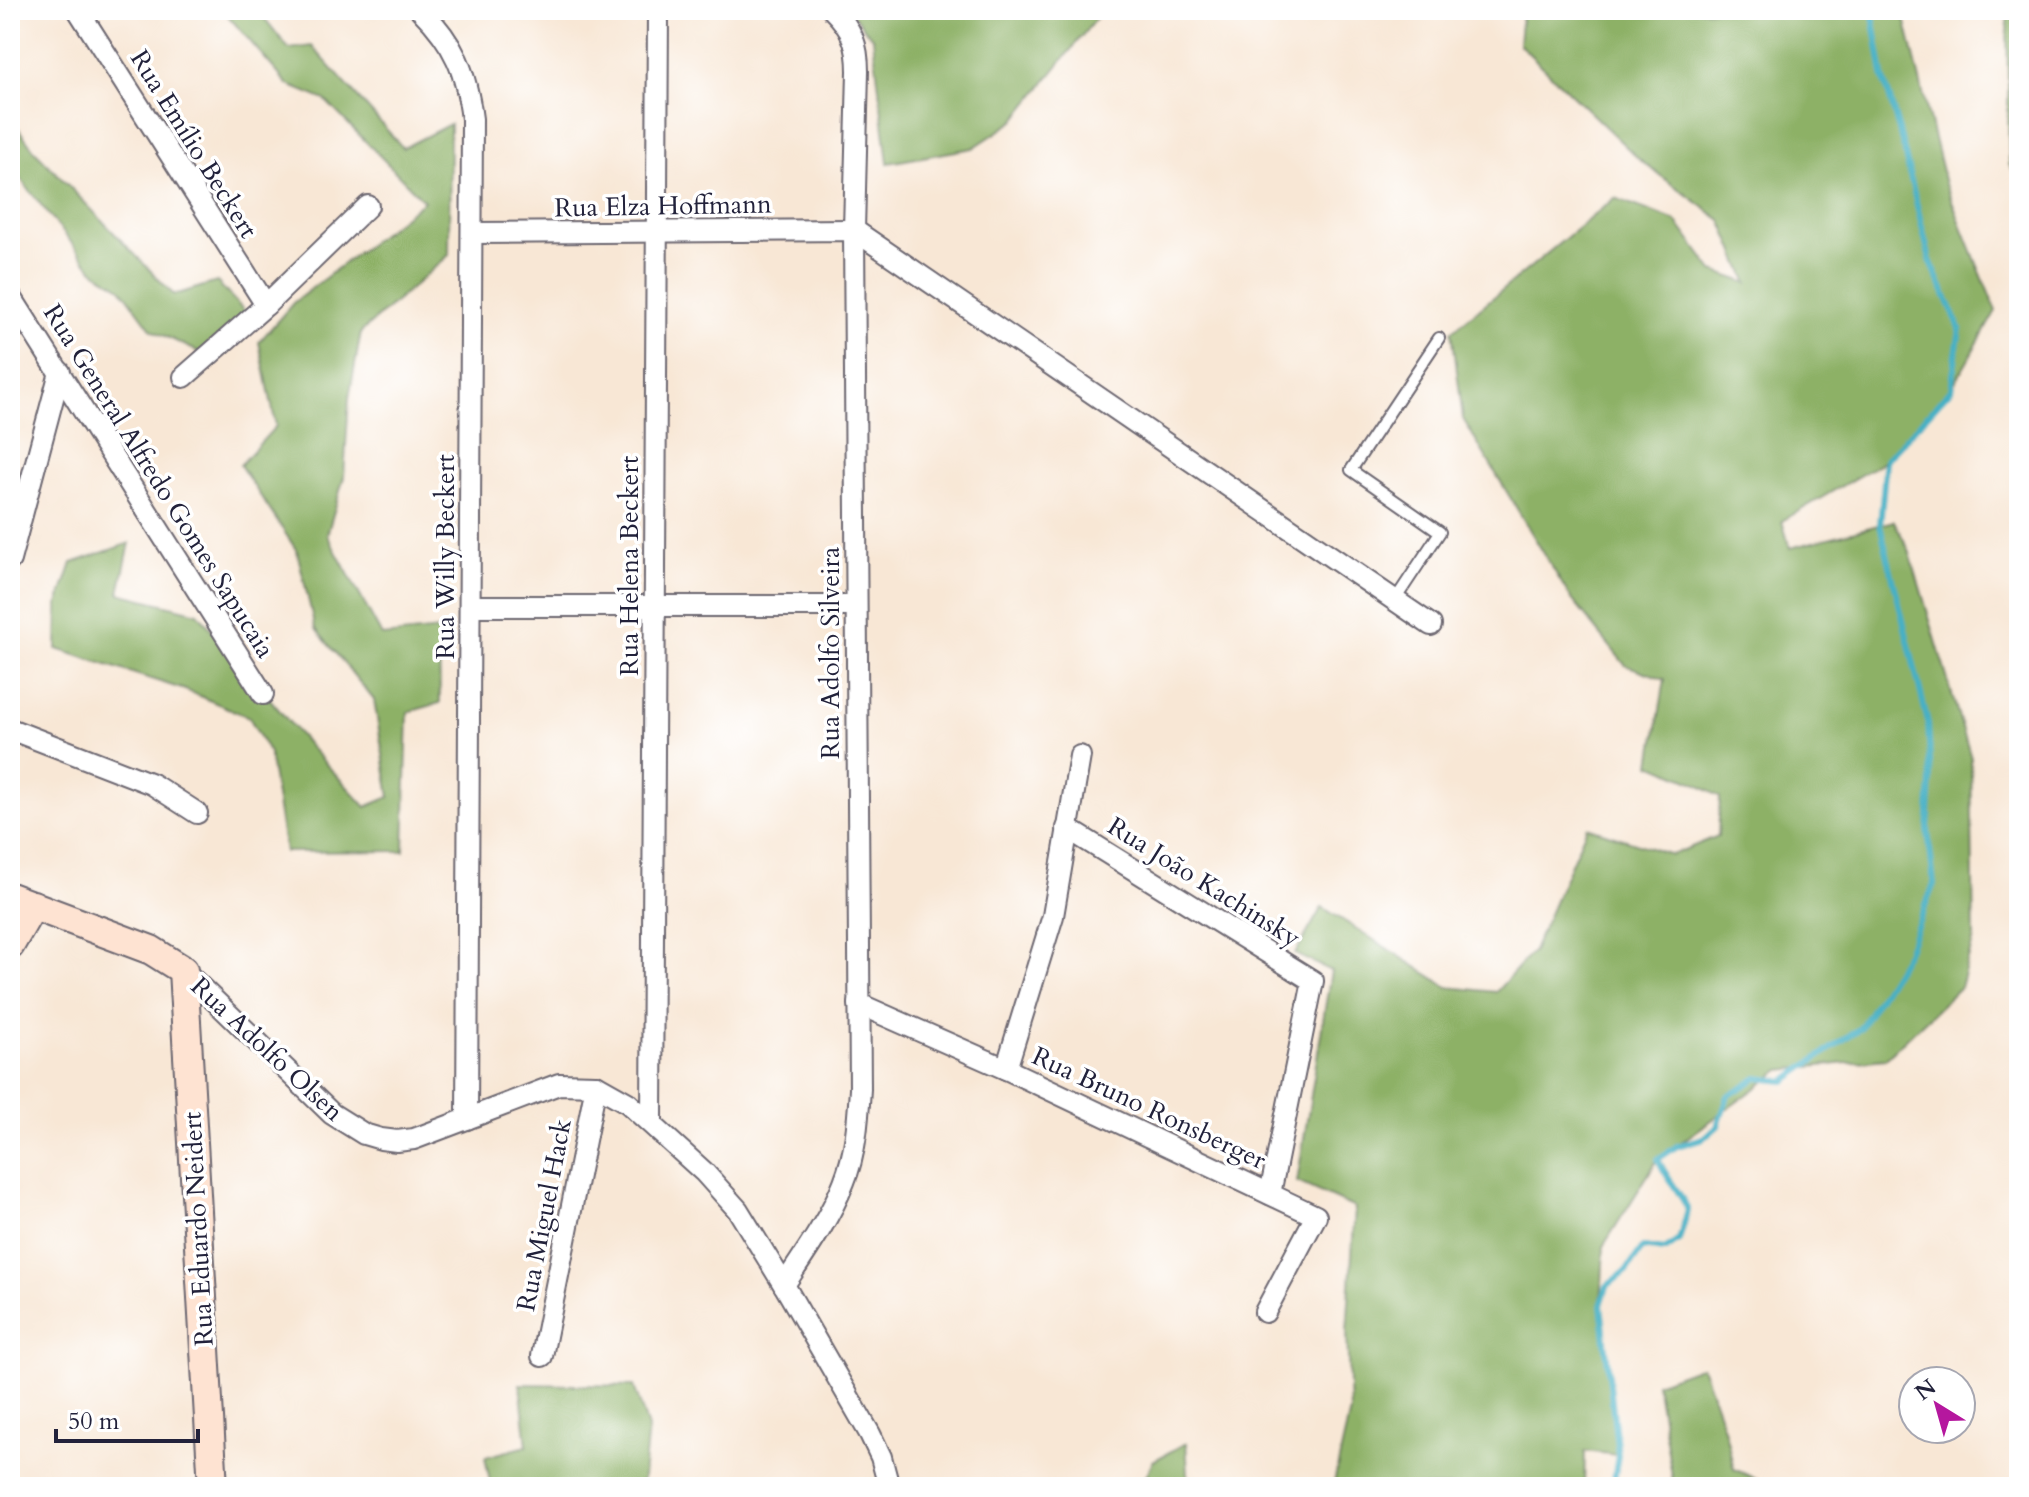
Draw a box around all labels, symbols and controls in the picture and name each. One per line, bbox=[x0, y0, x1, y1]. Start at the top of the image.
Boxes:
street label: Rua Emílio Beckert bbox=[122, 43, 266, 245]
street label: Rua Elza Hoffmann bbox=[554, 187, 772, 225]
street label: Rua General Alfredo Gomes Sapucaia bbox=[35, 297, 283, 665]
street label: Rua Willy Beckert bbox=[428, 454, 463, 660]
street label: Rua Helena Beckert bbox=[612, 456, 647, 676]
street label: Rua Adolfo Silveira bbox=[813, 547, 848, 759]
street label: Rua João Kachinsky bbox=[1101, 809, 1307, 955]
street label: Rua Adolfo Olsen bbox=[183, 969, 351, 1129]
street label: Rua Bruno Ronsberger bbox=[1026, 1038, 1272, 1178]
street label: Rua Eduardo Neidert bbox=[174, 1111, 222, 1347]
street label: Rua Miguel Hack bbox=[508, 1116, 580, 1314]
north arrow bbox=[1897, 1365, 1977, 1445]
text: N bbox=[1909, 1372, 1942, 1408]
scale bar bbox=[56, 1393, 198, 1443]
text: 50 m bbox=[68, 1405, 120, 1438]

